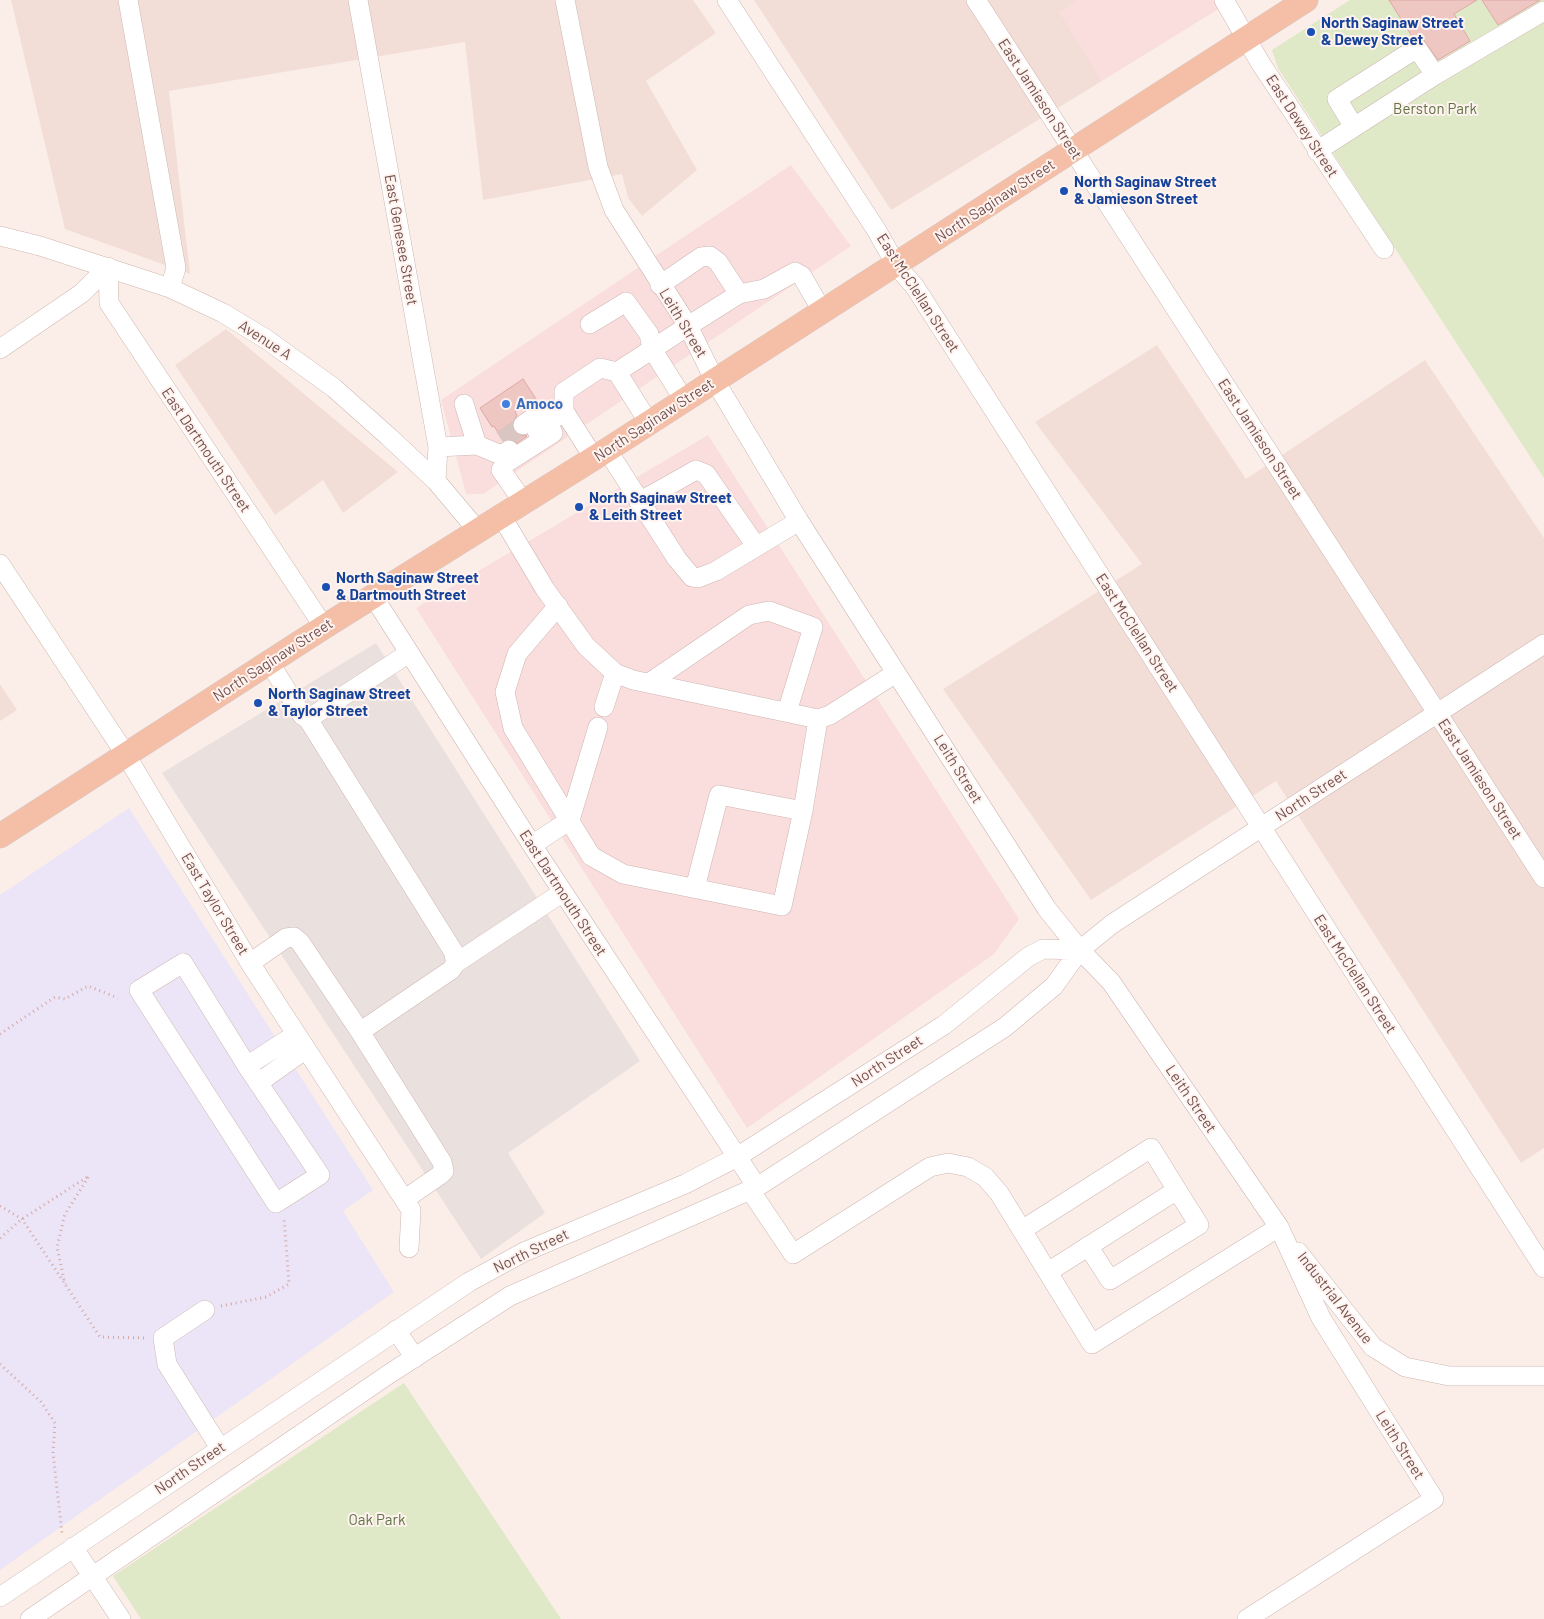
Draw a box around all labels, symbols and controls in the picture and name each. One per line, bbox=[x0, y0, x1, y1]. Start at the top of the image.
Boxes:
place label: North Saginaw Street & Dewey Street bbox=[1321, 14, 1464, 49]
marker: North Saginaw Street & Dewey Street bbox=[1305, 26, 1317, 38]
street label: East Jamieson Street bbox=[994, 35, 1086, 163]
street label: East Dewey Street bbox=[1262, 71, 1342, 181]
park label: Berston Park bbox=[1393, 100, 1477, 118]
street label: North Saginaw Street bbox=[932, 156, 1058, 246]
street label: East Genesee Street bbox=[381, 173, 421, 307]
place label: North Saginaw Street & Jamieson Street bbox=[1074, 173, 1217, 208]
marker: North Saginaw Street & Jamieson Street bbox=[1058, 185, 1070, 197]
street label: East McClellan Street bbox=[873, 230, 963, 356]
street label: Leith Street bbox=[655, 285, 711, 361]
street label: Avenue A bbox=[235, 316, 295, 364]
street label: North Saginaw Street bbox=[591, 375, 717, 465]
street label: East Jamieson Street bbox=[1214, 375, 1306, 503]
street label: East Dartmouth Street bbox=[158, 384, 254, 516]
place label: Amoco bbox=[516, 395, 563, 413]
marker: Amoco bbox=[500, 398, 512, 410]
place label: North Saginaw Street & Leith Street bbox=[589, 489, 732, 524]
marker: North Saginaw Street & Leith Street bbox=[573, 501, 585, 513]
place label: North Saginaw Street & Dartmouth Street bbox=[336, 569, 479, 604]
street label: East McClellan Street bbox=[1092, 570, 1182, 696]
marker: North Saginaw Street & Dartmouth Street bbox=[320, 581, 332, 593]
street label: North Saginaw Street bbox=[210, 615, 336, 705]
place label: North Saginaw Street & Taylor Street bbox=[268, 685, 411, 720]
marker: North Saginaw Street & Taylor Street bbox=[252, 697, 264, 709]
street label: East Jamieson Street bbox=[1434, 715, 1526, 843]
street label: Leith Street bbox=[930, 731, 986, 807]
street label: North Street bbox=[1272, 765, 1350, 825]
street label: East Dartmouth Street bbox=[516, 827, 610, 959]
street label: East Taylor Street bbox=[177, 850, 253, 958]
street label: East McClellan Street bbox=[1310, 911, 1400, 1037]
street label: North Street bbox=[848, 1031, 926, 1091]
street label: Leith Street bbox=[1162, 1062, 1220, 1136]
street label: North Street bbox=[490, 1225, 572, 1277]
street label: Industrial Avenue bbox=[1293, 1248, 1377, 1348]
street label: Leith Street bbox=[1372, 1407, 1428, 1483]
street label: North Street bbox=[151, 1438, 229, 1498]
park label: Oak Park bbox=[349, 1511, 405, 1529]

